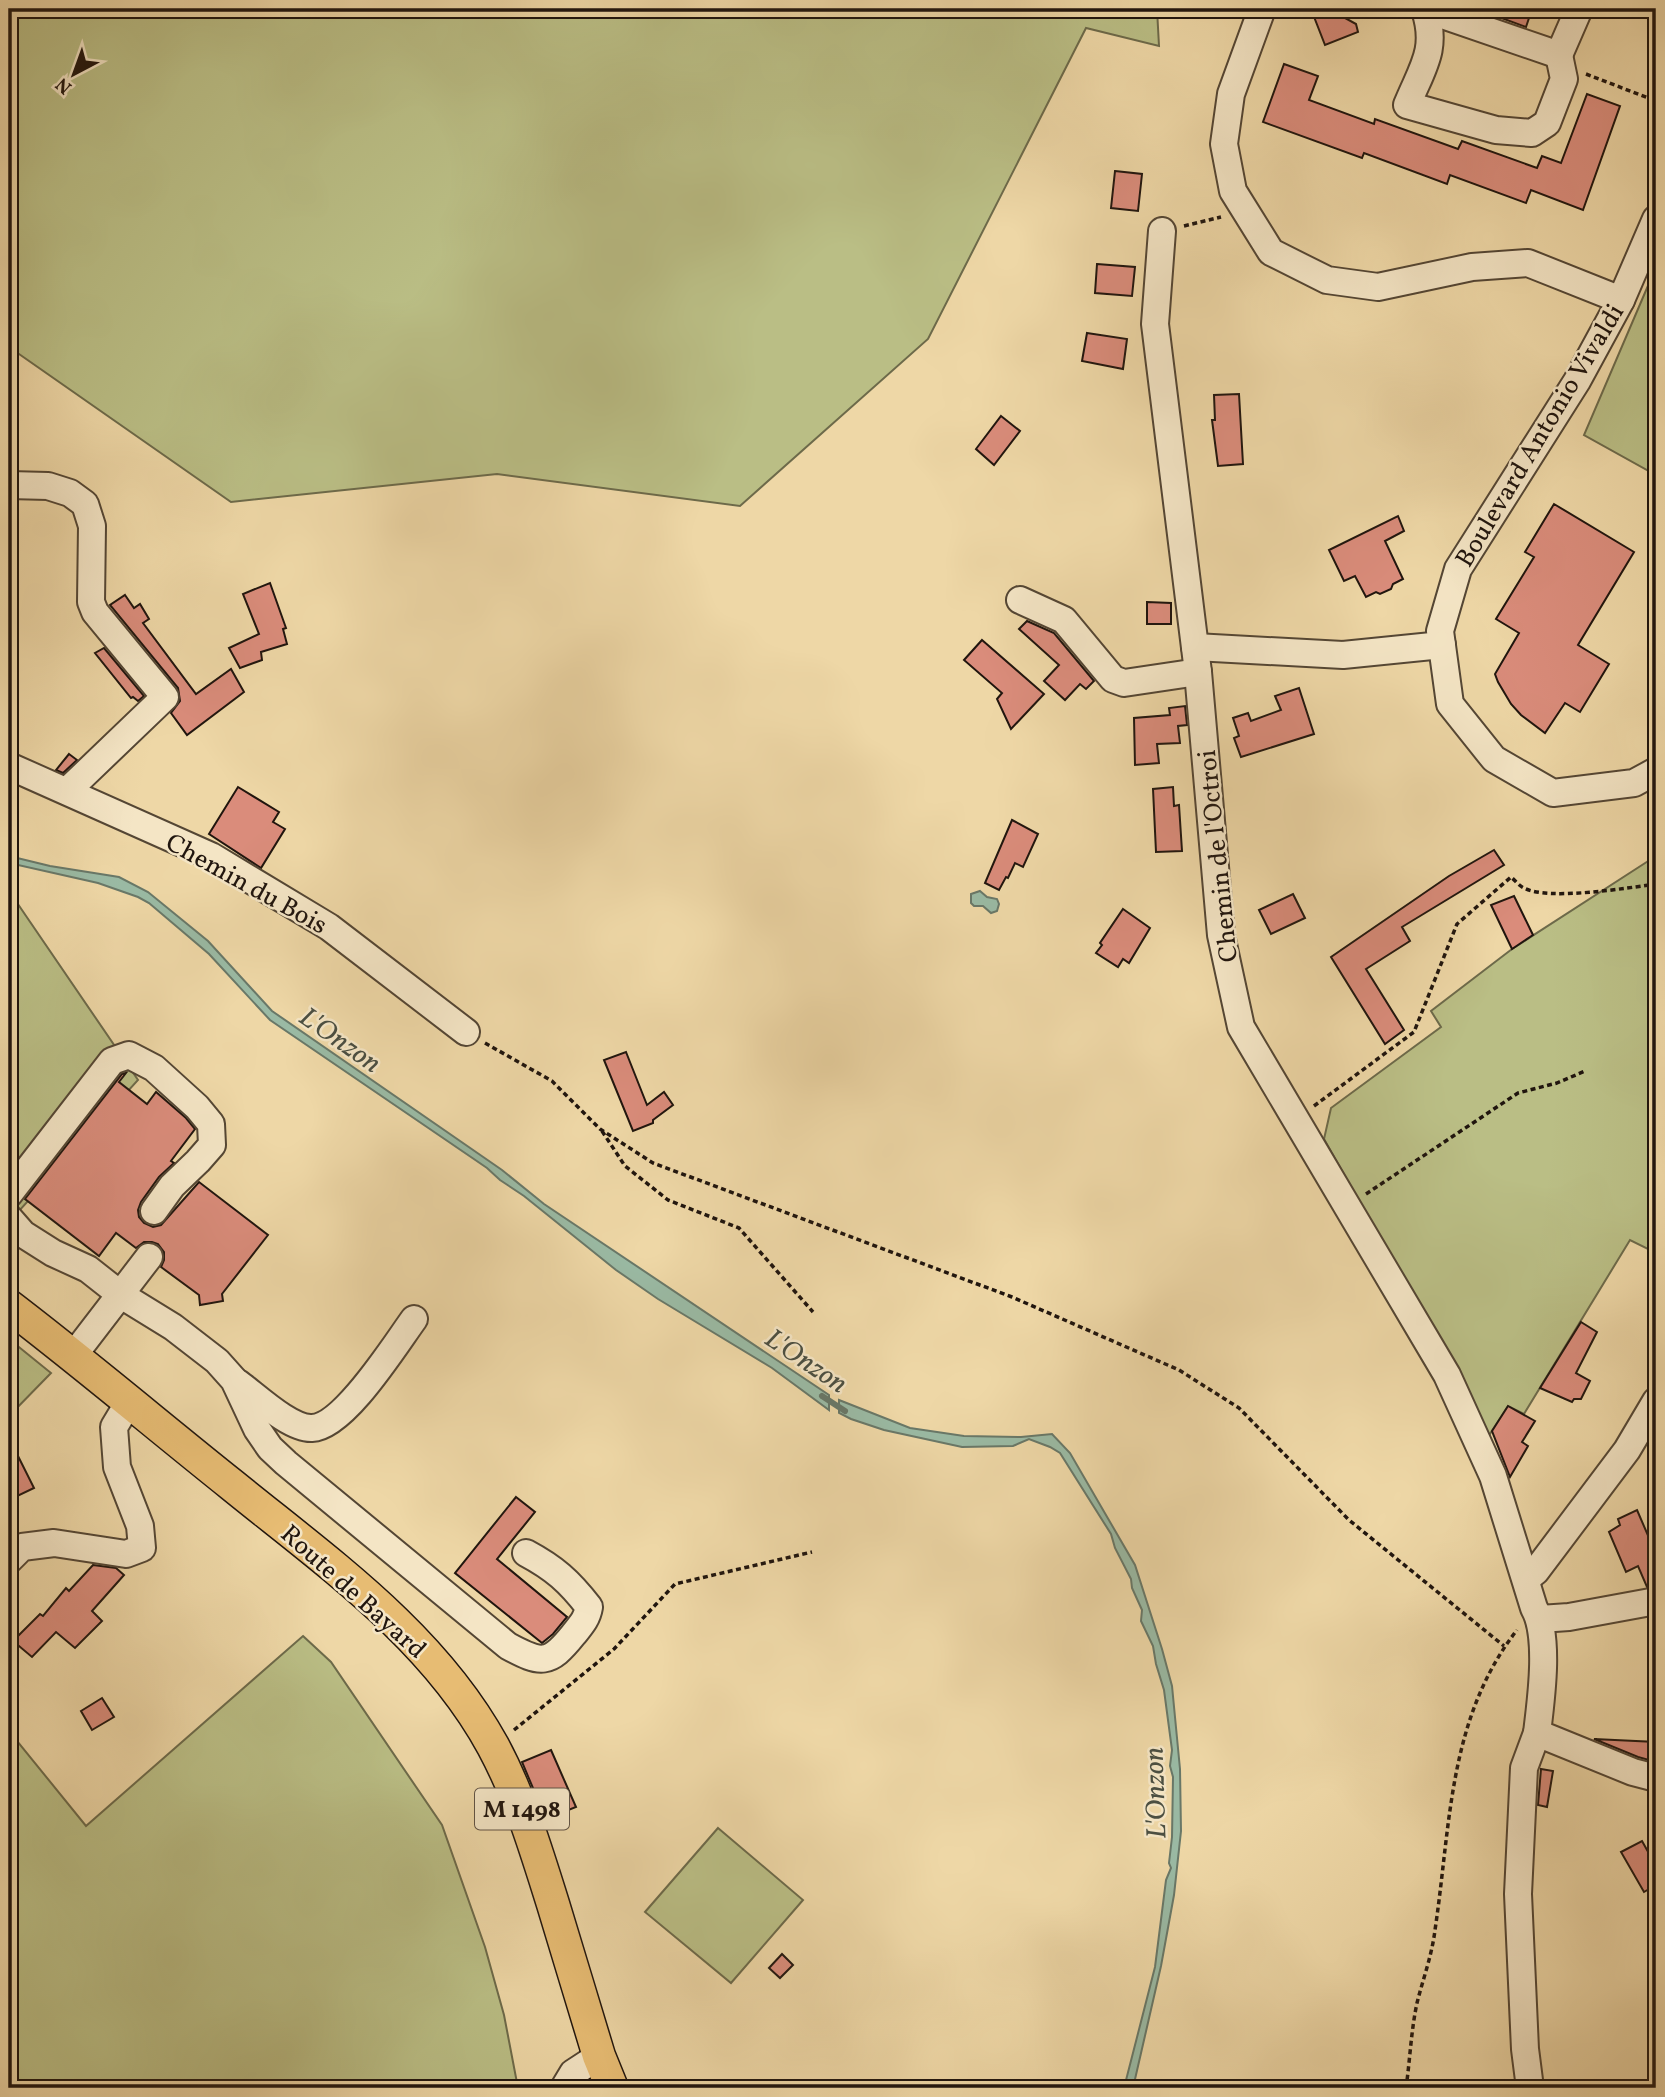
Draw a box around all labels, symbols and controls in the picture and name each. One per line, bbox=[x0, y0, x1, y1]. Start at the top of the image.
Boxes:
north arrow bbox=[38, 38, 108, 108]
text: N bbox=[50, 71, 78, 100]
street label: Boulevard Antonio Vivaldi bbox=[1448, 298, 1634, 574]
street label: Chemin de l'Octroi bbox=[1190, 748, 1248, 964]
street label: Chemin du Bois bbox=[159, 825, 333, 944]
water label: L'Onzon bbox=[291, 999, 388, 1083]
water label: L'Onzon bbox=[757, 1320, 855, 1404]
street label: Route de Bayard bbox=[272, 1517, 434, 1668]
water label: L'Onzon bbox=[1135, 1746, 1178, 1840]
road number: M 1498 bbox=[475, 1789, 569, 1830]

